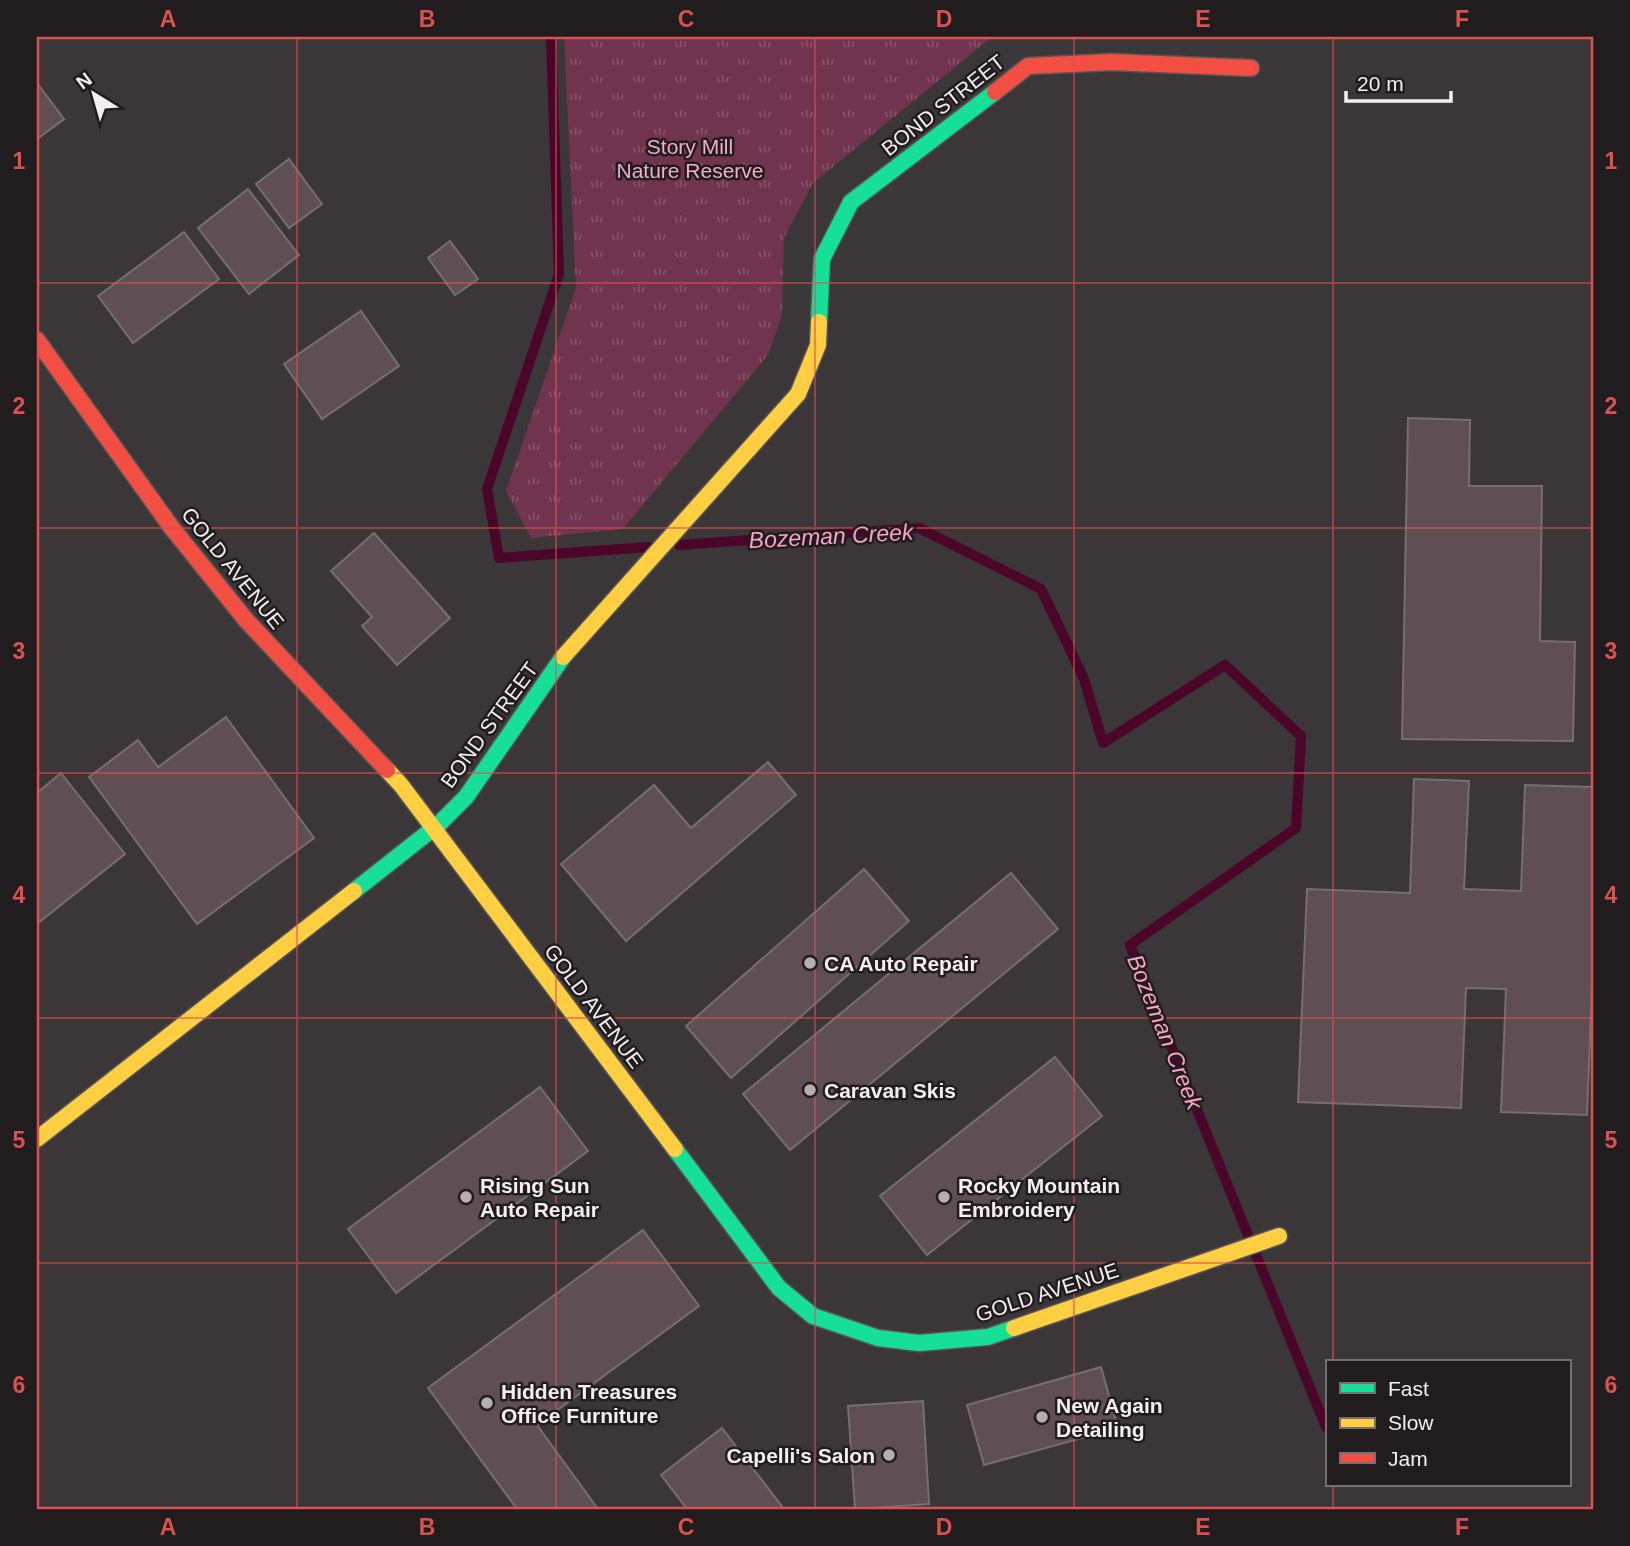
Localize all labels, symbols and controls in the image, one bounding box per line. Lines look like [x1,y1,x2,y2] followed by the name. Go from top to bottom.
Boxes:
[160,6,176,32] text: A
[419,6,435,32] text: B
[678,6,694,32] text: C
[936,6,952,32] text: D
[1195,6,1211,32] text: E
[1455,6,1469,32] text: F
[877,50,1009,160] street label: BOND STREET
[60,60,130,130] north arrow
[1346,60,1452,104] scale bar
[72,68,96,93] text: N
[1357,72,1404,95] text: 20 m
[616,135,764,182] park label: Story Mill Nature Reserve
[13,148,26,174] text: 1
[1605,148,1618,174] text: 1
[13,393,25,419] text: 2
[1605,393,1617,419] text: 2
[177,503,289,633] street label: GOLD AVENUE
[748,519,916,553] water label: Bozeman Creek
[13,638,25,664] text: 3
[1605,638,1617,664] text: 3
[436,658,542,792] street label: BOND STREET
[13,882,26,908] text: 4
[1605,882,1618,908] text: 4
[540,940,648,1072] street label: GOLD AVENUE
[1122,951,1209,1115] water label: Bozeman Creek
[824,952,978,975] place label: CA Auto Repair
[802,955,818,971] marker: CA Auto Repair
[824,1079,956,1102] place label: Caravan Skis
[802,1082,818,1098] marker: Caravan Skis
[13,1127,26,1153] text: 5
[1605,1127,1618,1153] text: 5
[480,1174,599,1221] place label: Rising Sun Auto Repair
[958,1174,1120,1221] place label: Rocky Mountain Embroidery
[458,1189,474,1205] marker: Rising Sun Auto Repair
[936,1189,952,1205] marker: Rocky Mountain Embroidery
[973,1258,1121,1326] street label: GOLD AVENUE
[1326,1360,1570,1486] legend
[13,1372,25,1398] text: 6
[1605,1372,1617,1398] text: 6
[1388,1377,1429,1400] text: Fast
[501,1380,677,1427] place label: Hidden Treasures Office Furniture
[1056,1394,1163,1441] place label: New Again Detailing
[479,1395,495,1411] marker: Hidden Treasures Office Furniture
[1034,1409,1050,1425] marker: New Again Detailing
[1388,1411,1434,1434] text: Slow
[726,1444,875,1467] place label: Capelli's Salon
[881,1447,897,1463] marker: Capelli's Salon
[1388,1447,1428,1470] text: Jam
[160,1514,176,1540] text: A
[419,1514,435,1540] text: B
[678,1514,694,1540] text: C
[936,1514,952,1540] text: D
[1195,1514,1211,1540] text: E
[1455,1514,1469,1540] text: F

